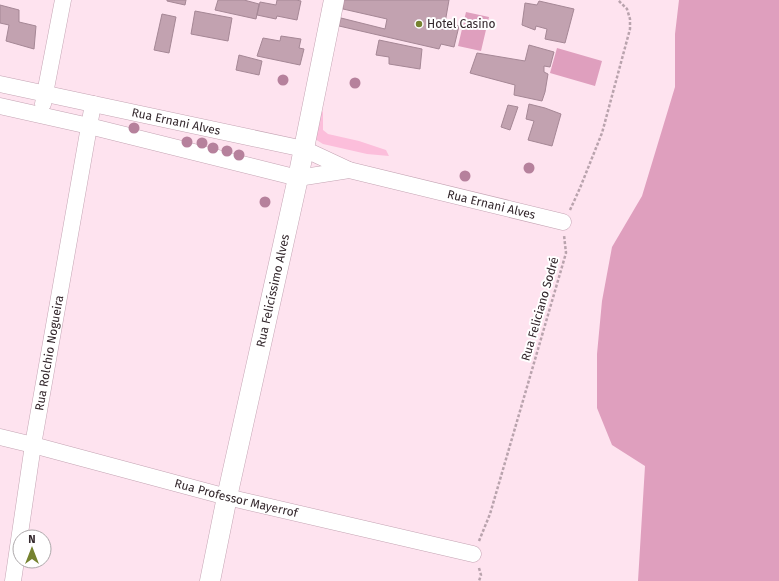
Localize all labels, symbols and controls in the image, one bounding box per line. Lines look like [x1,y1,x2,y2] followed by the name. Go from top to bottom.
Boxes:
[427,17,496,31] place label: Hotel Casino
[414,19,424,29] marker: Hotel Casino
[130,105,222,138] street label: Rua Ernani Alves
[446,187,537,222] street label: Rua Ernani Alves
[254,233,292,349] street label: Rua Felicíssimo Alves
[518,256,562,362] street label: Rua Feliciano Sodré
[32,294,66,412] street label: Rua Rolchio Nogueira
[173,476,300,520] street label: Rua Professor Mayerrof
[12,529,52,569] north arrow
[28,533,36,546] text: N

